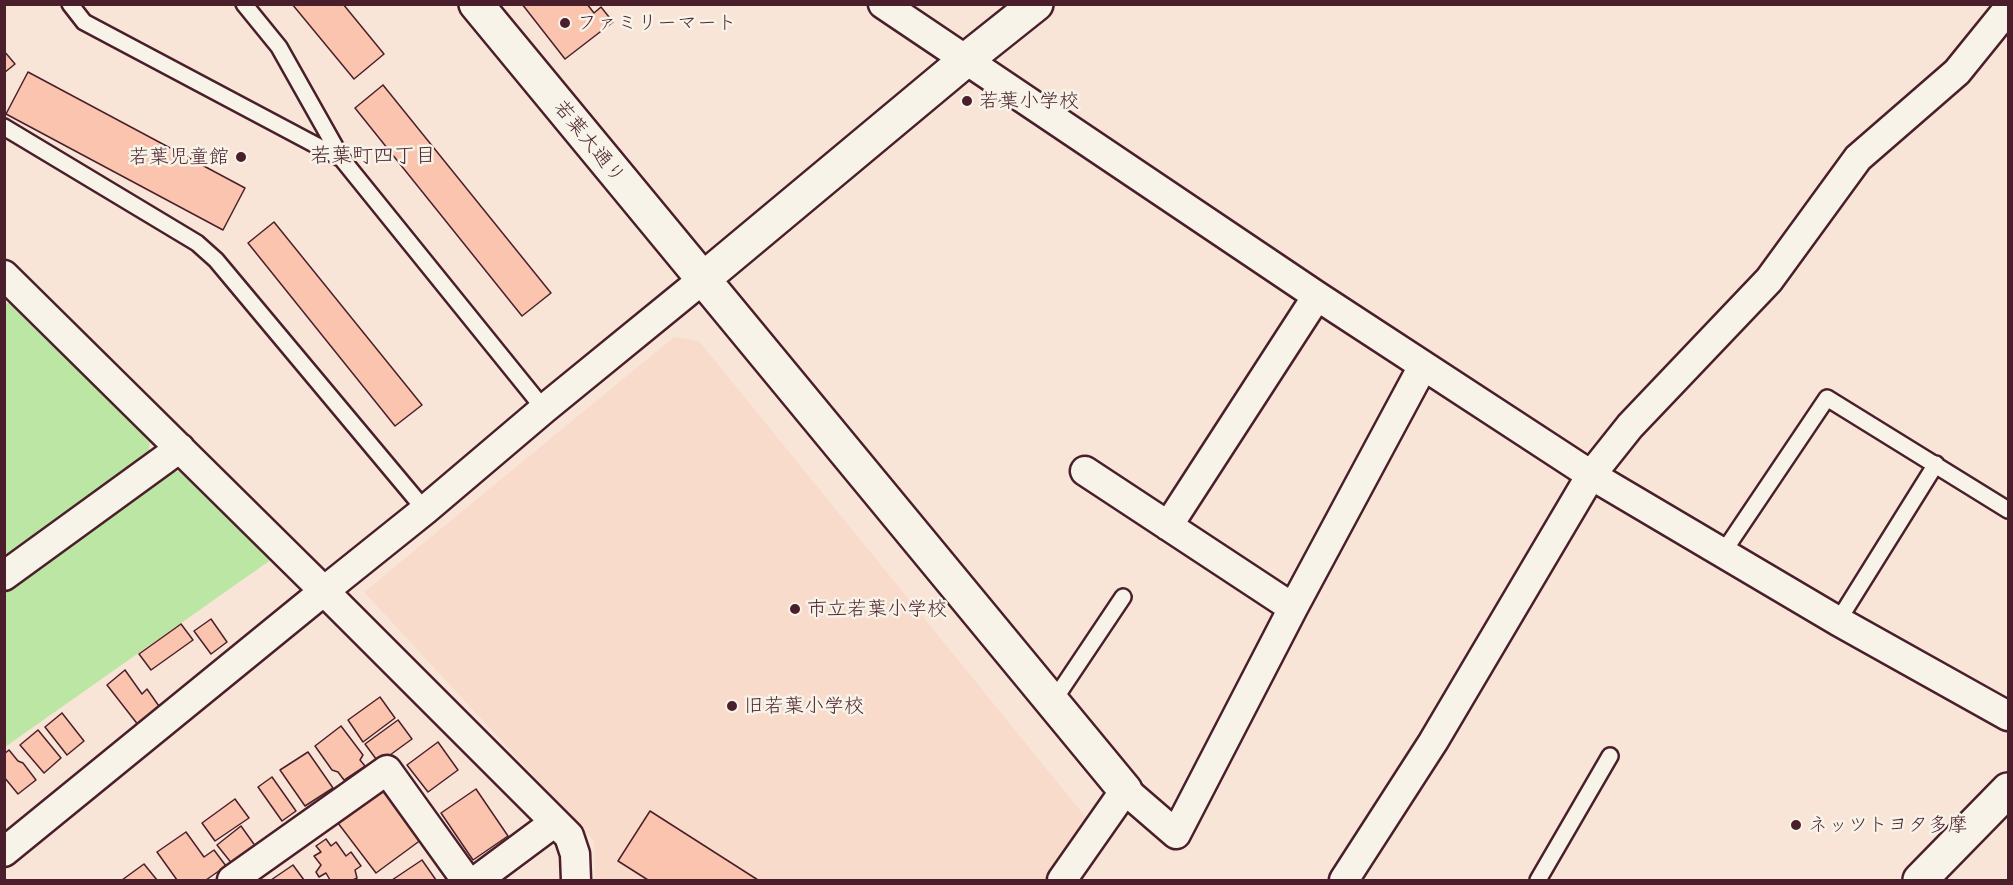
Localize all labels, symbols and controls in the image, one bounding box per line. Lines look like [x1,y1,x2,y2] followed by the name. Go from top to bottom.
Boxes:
[577,11,737,35] place label: ファミリーマート
[558,16,572,30] marker: ファミリーマート
[979,89,1079,113] place label: 若葉小学校
[960,94,974,108] marker: 若葉小学校
[548,96,630,188] street label: 若葉大通り
[310,143,436,169] district label: 若葉町四丁目
[129,145,229,169] place label: 若葉児童館
[234,150,248,164] marker: 若葉児童館
[807,597,947,621] place label: 市立若葉小学校
[788,602,802,616] marker: 市立若葉小学校
[744,694,864,718] place label: 旧若葉小学校
[725,699,739,713] marker: 旧若葉小学校
[1808,813,1968,837] place label: ネッツトヨタ多摩
[1789,818,1803,832] marker: ネッツトヨタ多摩

